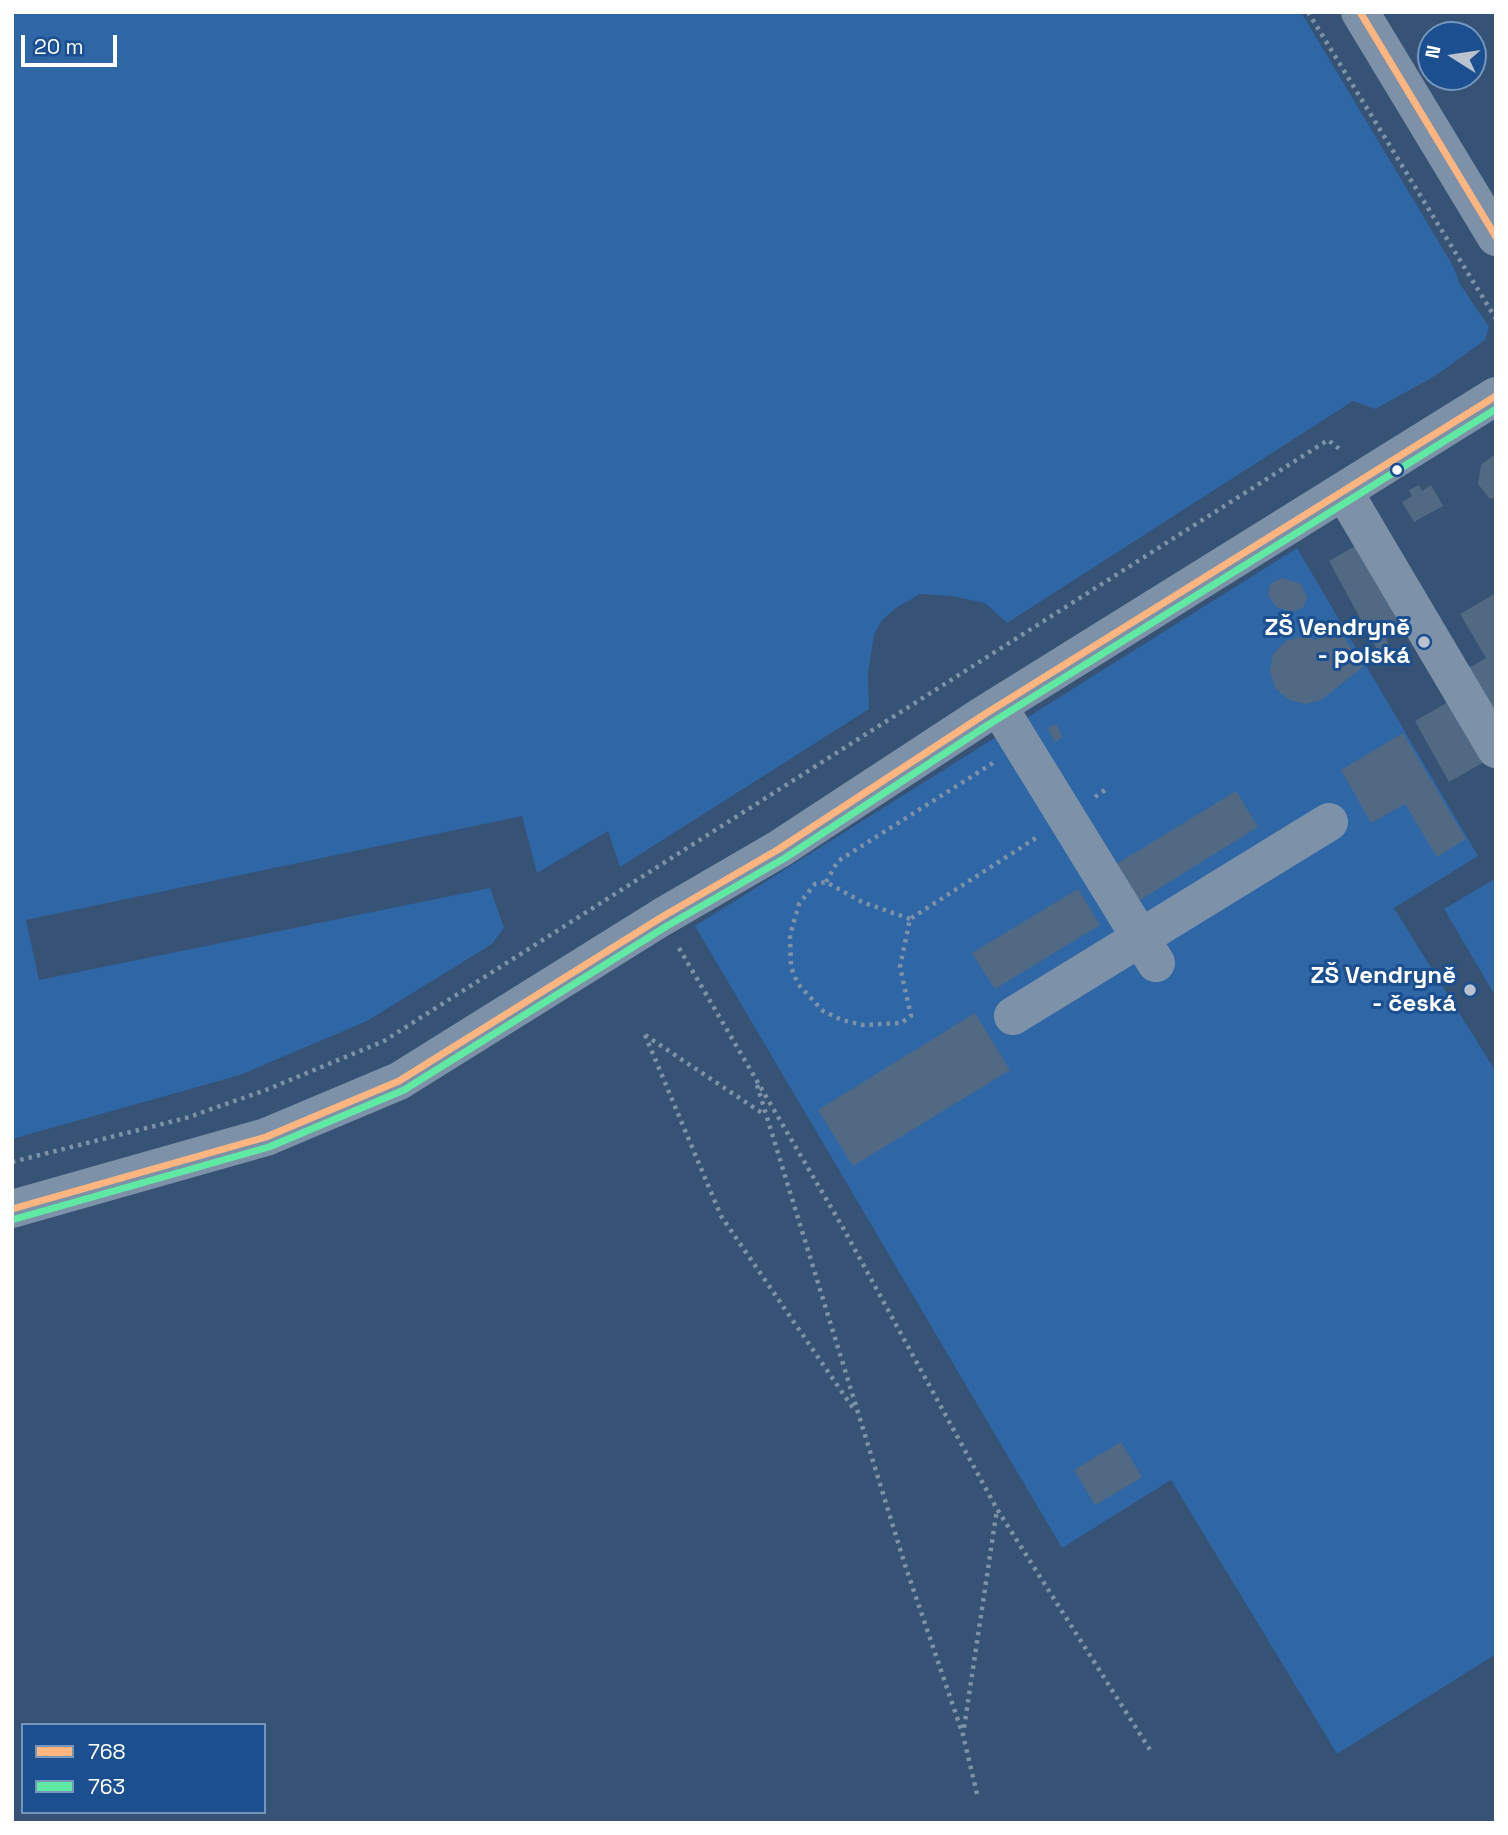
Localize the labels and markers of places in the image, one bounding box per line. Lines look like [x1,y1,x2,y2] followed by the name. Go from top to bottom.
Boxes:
[1390,463,1404,477] unlabelled marker
[1265,614,1410,670] place label: ZŠ Vendryně - polská
[1416,634,1432,650] marker: ZŠ Vendryně - polská
[1311,962,1456,1018] place label: ZŠ Vendryně - česká
[1462,982,1478,998] marker: ZŠ Vendryně - česká

